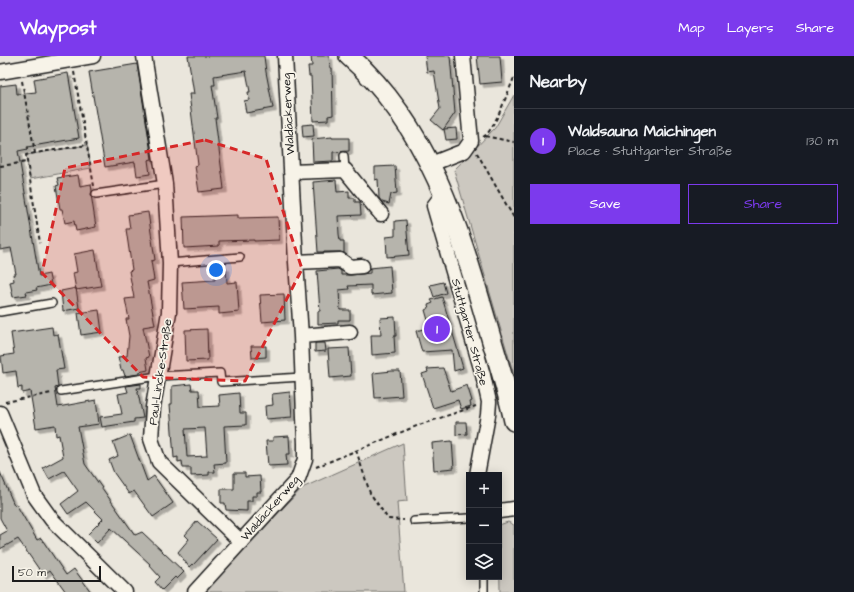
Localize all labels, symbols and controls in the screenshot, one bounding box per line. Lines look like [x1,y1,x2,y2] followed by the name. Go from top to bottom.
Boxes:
[20,15,96,42] text: Waypost
[678,18,705,38] text: Map
[727,18,774,38] text: Layers
[796,18,834,38] text: Share
[530,70,587,94] text: Nearby
[278,73,300,155] street label: Waldäckerweg
[568,121,716,142] text: Waldsauna Maichingen
[542,132,544,150] text: 1
[806,132,838,150] text: 130 m
[568,142,732,160] text: Place · Stuttgarter Straße
[530,184,680,224] button: Save
[688,184,838,224] button: Share
[206,260,226,280] your location
[446,277,492,388] street label: Stuttgarter Straße
[424,314,450,344] pin: 1
[145,317,176,426] street label: Paul-Lincke-Straße
[237,472,304,546] street label: Waldäckerweg
[466,472,502,580] map controls
[466,472,502,508] button: +
[466,508,502,544] button: −
[466,544,502,580] button: layers
[12,564,101,583] scale bar
[18,565,46,580] text: 50 m

